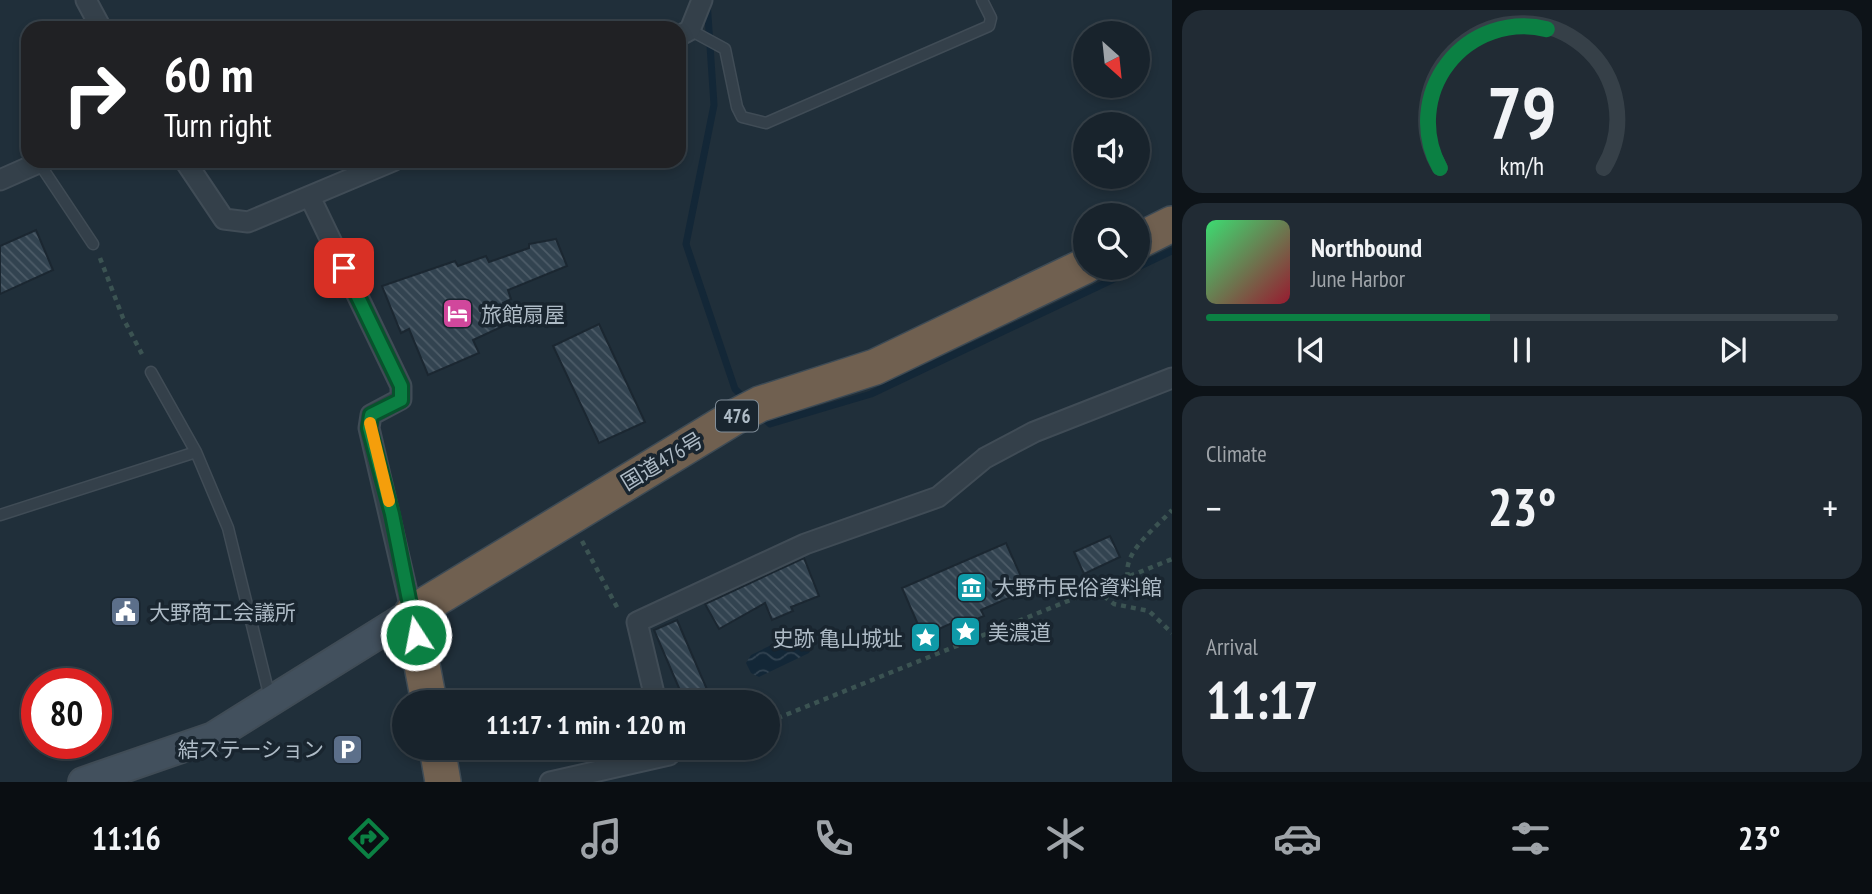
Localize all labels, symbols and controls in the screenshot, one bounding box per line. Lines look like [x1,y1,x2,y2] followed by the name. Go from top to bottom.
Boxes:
[1073,21,1150,98] north arrow
[1073,21,1150,280] map controls
[164,42,253,106] text: 60 m
[49,49,140,140] icon: right
[1487,64,1557,158] text: 79
[164,104,272,146] text: Turn right
[1073,112,1150,189] button: sound
[1500,149,1544,181] text: km/h
[1073,203,1150,280] button: search
[1311,231,1422,264] text: Northbound
[314,238,374,298] pin
[325,249,363,287] icon: arrive
[1311,264,1405,293] text: June Harbor
[441,297,475,331] hotel icon: 旅館扇屋
[481,301,565,328] place label: 旅館扇屋
[1292,331,1330,369] icon: previous
[1503,331,1541,369] icon: pause
[1714,331,1752,369] icon: next
[716,400,758,432] road number: 476
[616,426,708,496] street label: 国道476号
[1206,439,1267,468] text: Climate
[1488,473,1556,540] text: 23°
[1206,483,1222,532] text: −
[1822,483,1838,532] text: +
[954,570,988,604] museum icon: 大野市民俗資料館
[994,574,1162,601] place label: 大野市民俗資料館
[109,595,143,629] public building icon: 大野商工会議所
[379,598,453,672] position arrow
[149,599,296,626] place label: 大野商工会議所
[948,615,982,649] place icon: 美濃道
[988,619,1051,646] place label: 美濃道
[909,621,943,655] place icon: 史跡 亀山城址
[773,625,903,652] place label: 史跡 亀山城址
[1206,632,1258,661] text: Arrival
[1206,666,1318,733] text: 11:17
[21,668,112,759] speed limit sign: 80
[486,708,686,741] text: 11:17 · 1 min · 120 m
[330,732,364,766] parking icon: 結ステーション
[177,736,324,763] place label: 結ステーション
[344,814,393,863] icon: directions
[577,814,626,863] icon: music
[809,814,858,863] icon: phone
[1041,814,1090,863] icon: climate
[1273,814,1322,863] icon: car
[1506,814,1555,863] icon: filters
[92,817,161,859] text: 11:16
[1738,817,1780,859] text: 23°

